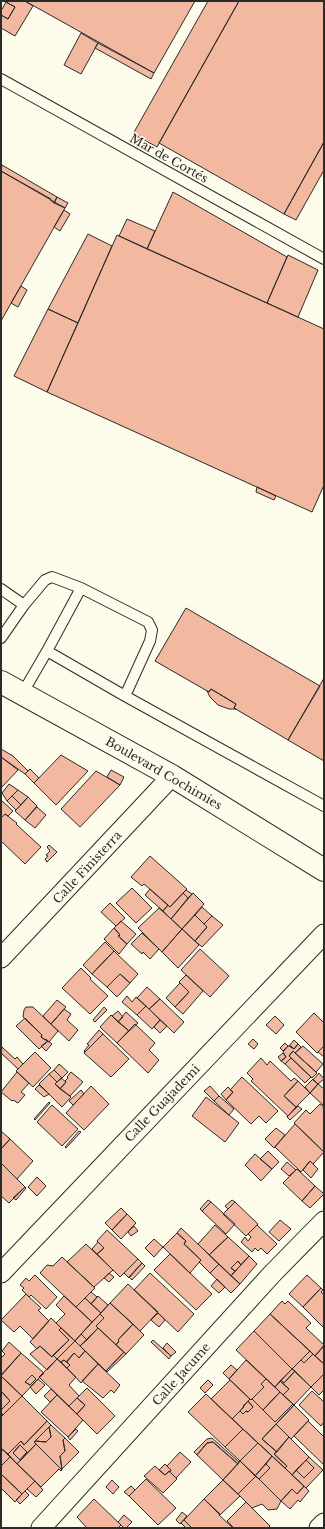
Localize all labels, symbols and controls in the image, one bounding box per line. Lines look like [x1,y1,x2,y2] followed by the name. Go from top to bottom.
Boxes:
[127,130,211,186] street label: Mar de Cortés
[103,733,225,813] street label: Boulevard Cochimies
[50,827,125,906] street label: Calle Finisterra
[121,1061,203,1145] street label: Calle Guajademi
[149,1339,213,1409] street label: Calle Jacume

